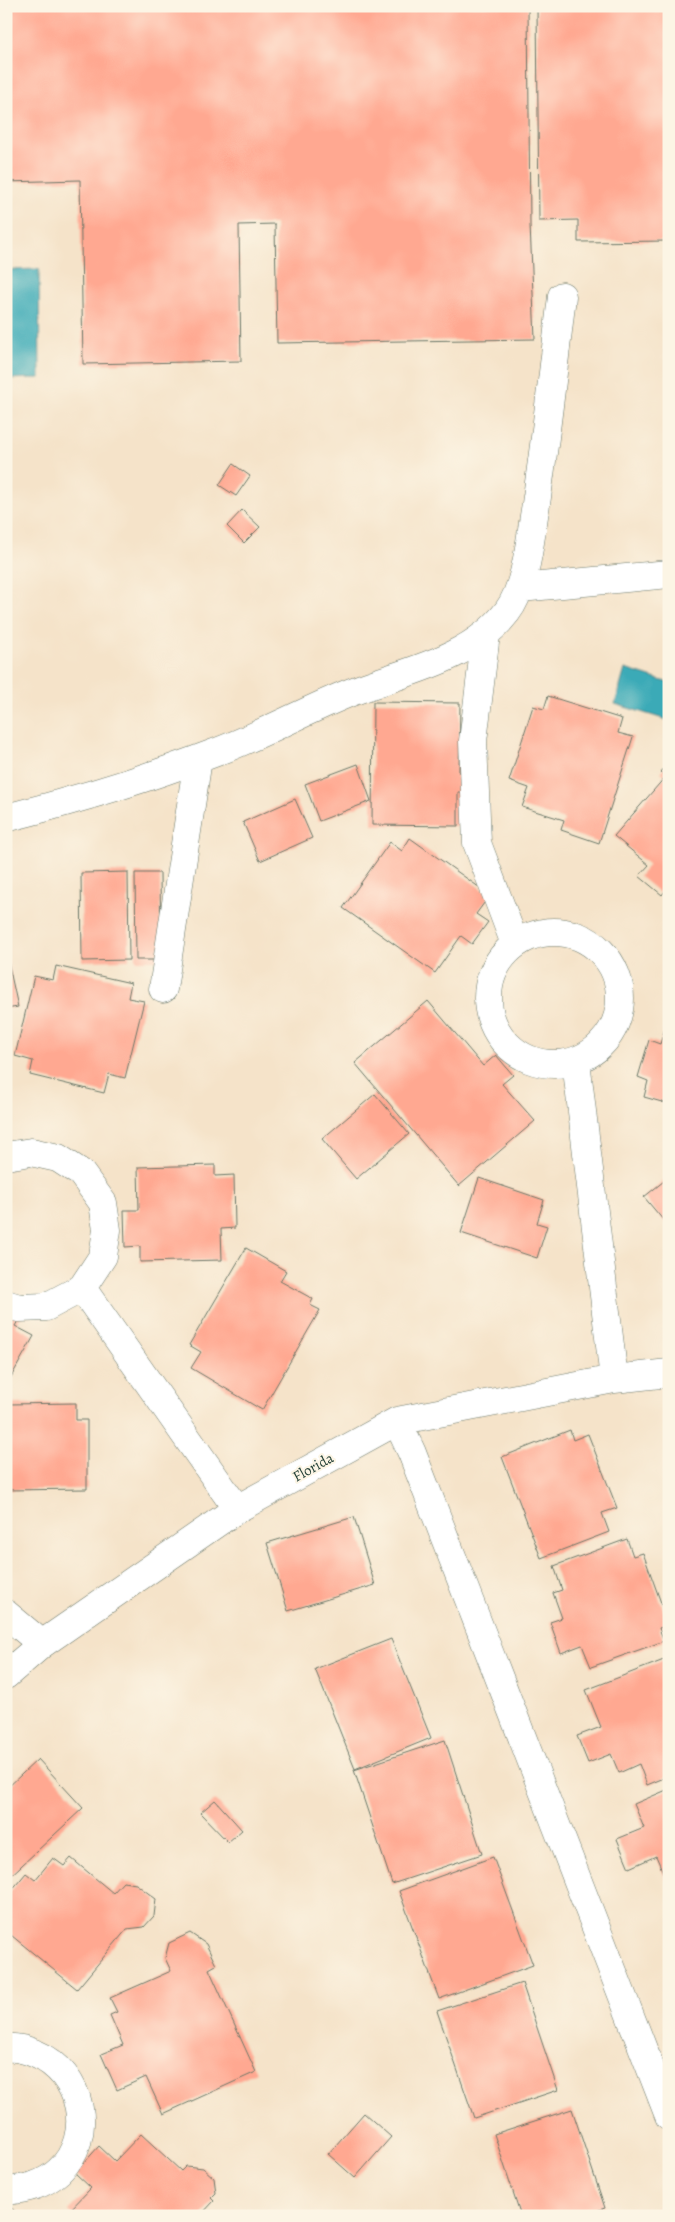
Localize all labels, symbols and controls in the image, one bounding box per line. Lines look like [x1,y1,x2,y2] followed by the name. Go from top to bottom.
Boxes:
[289,1448,337,1486] street label: Florida

